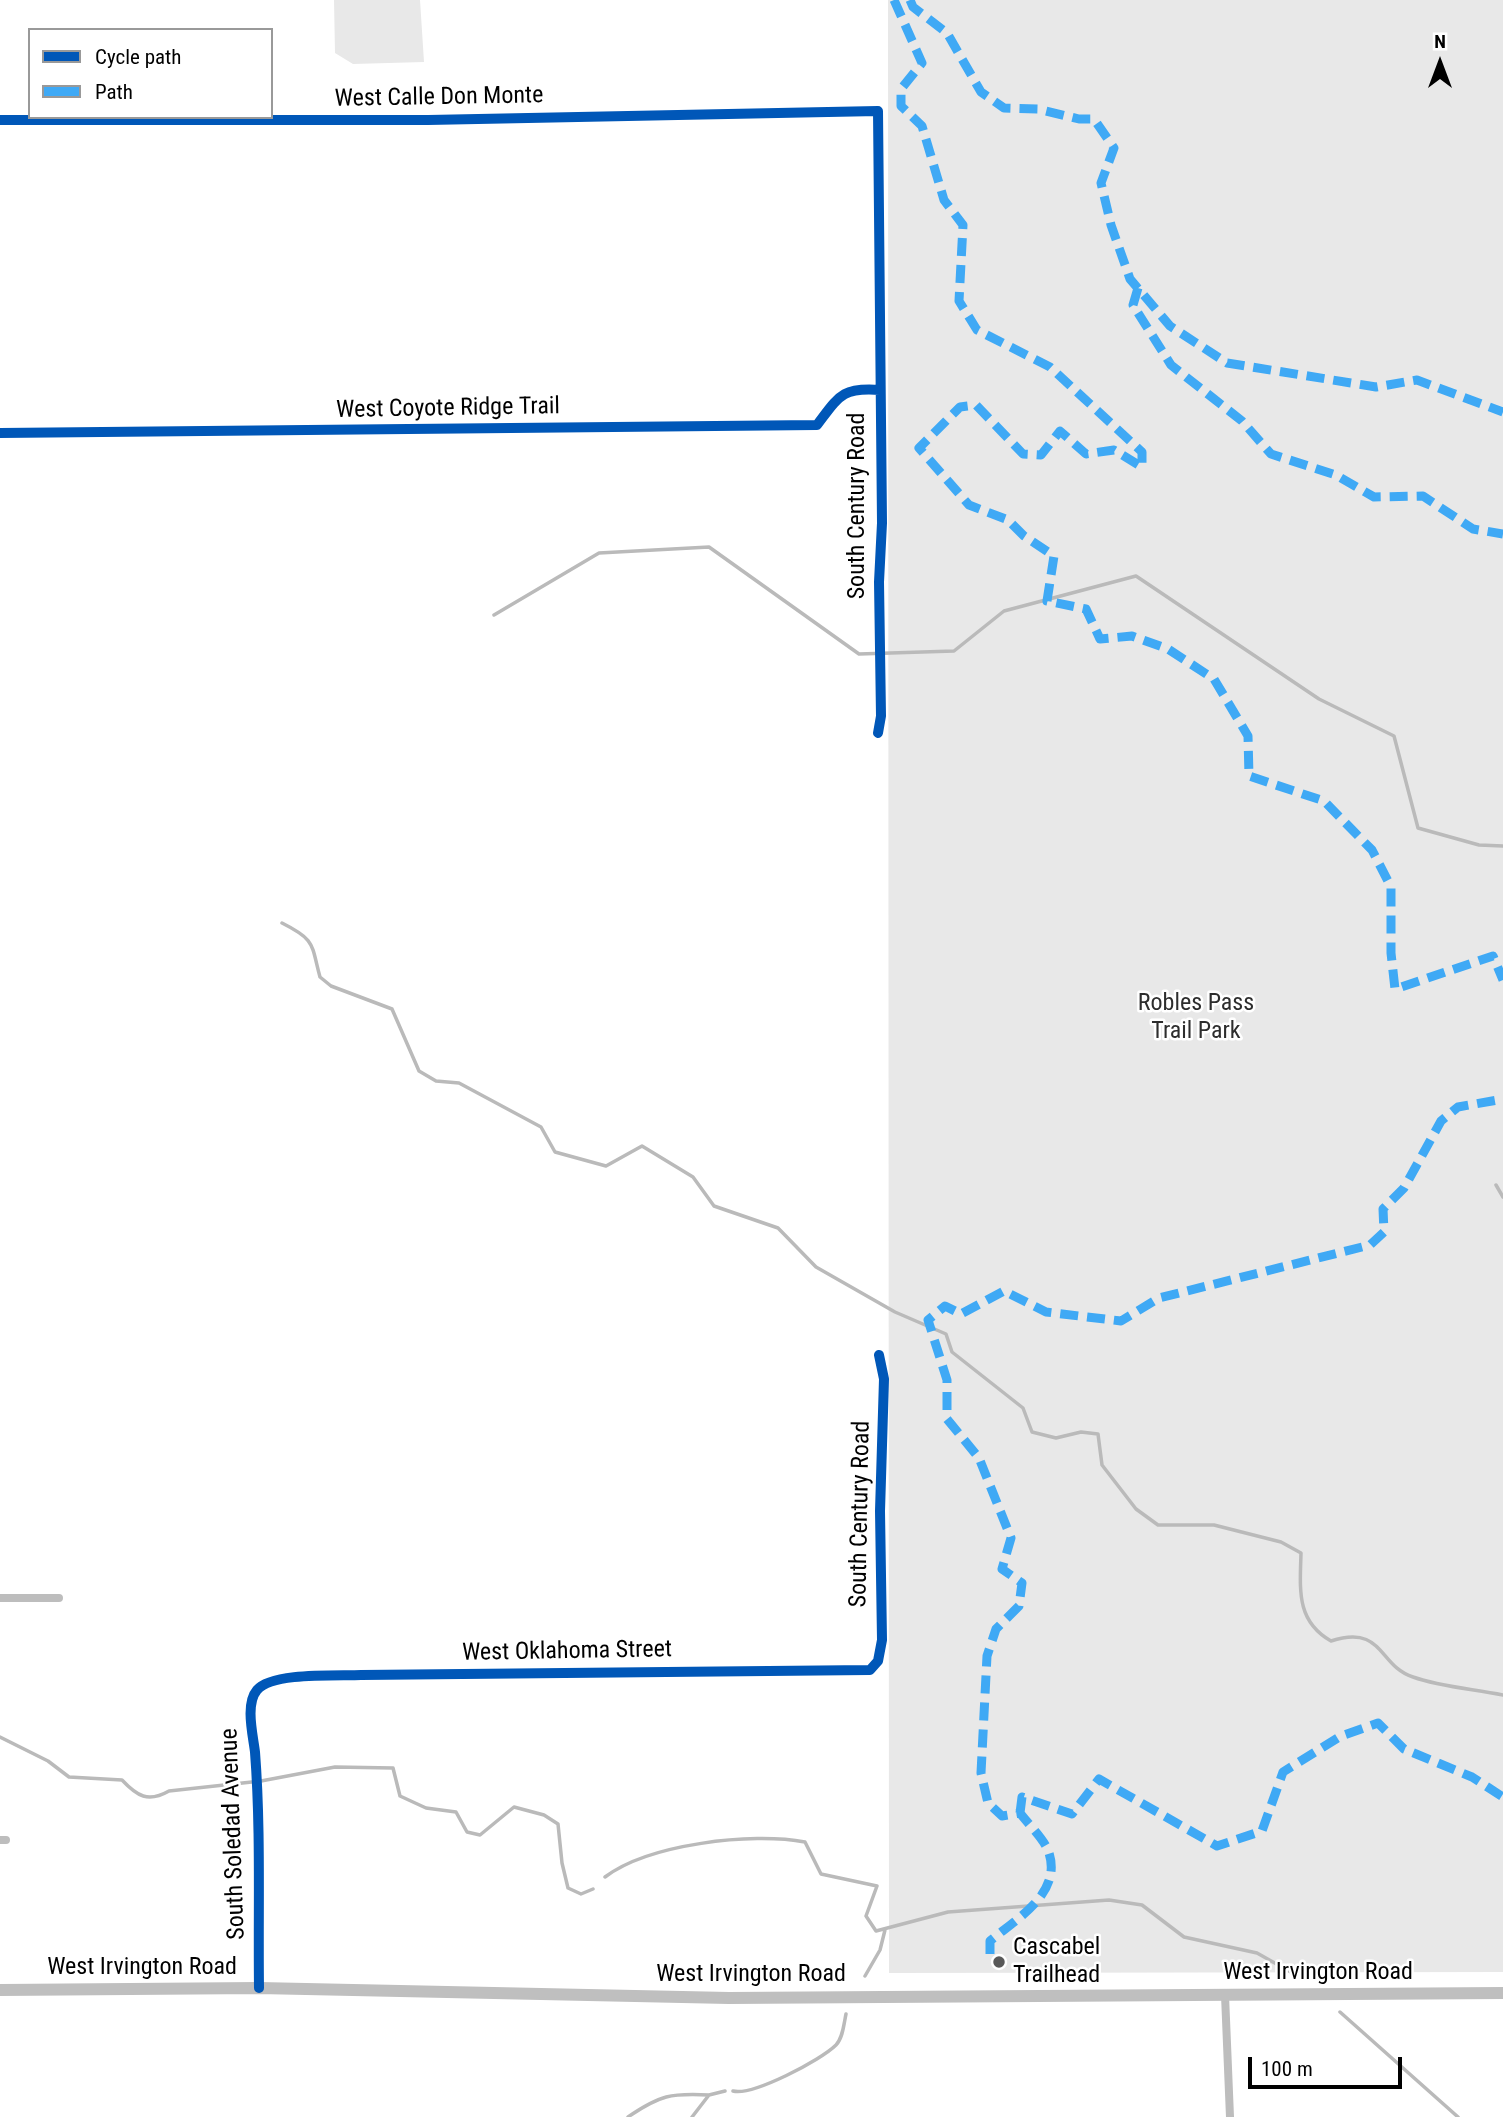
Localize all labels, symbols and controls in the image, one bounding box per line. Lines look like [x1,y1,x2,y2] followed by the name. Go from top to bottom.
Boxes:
[28,28,273,119] legend
[1405,28,1475,98] north arrow
[1434,30,1446,53] text: N
[95,45,181,69] text: Cycle path
[95,80,133,104] text: Path
[334,82,544,114] street label: West Calle Don Monte
[336,393,560,425] street label: West Coyote Ridge Trail
[844,413,872,599] street label: South Century Road
[1138,990,1254,1046] park label: Robles Pass Trail Park
[845,1420,877,1608] street label: South Century Road
[462,1636,672,1668] street label: West Oklahoma Street
[216,1728,252,1940] street label: South Soledad Avenue
[1013,1934,1100,1990] place label: Cascabel Trailhead
[47,1954,237,1982] street label: West Irvington Road
[991,1954,1007,1970] marker: Cascabel Trailhead
[1223,1959,1413,1987] street label: West Irvington Road
[656,1961,846,1989] street label: West Irvington Road
[1251,2044,1405,2088] scale bar
[1261,2057,1313,2081] text: 100 m

